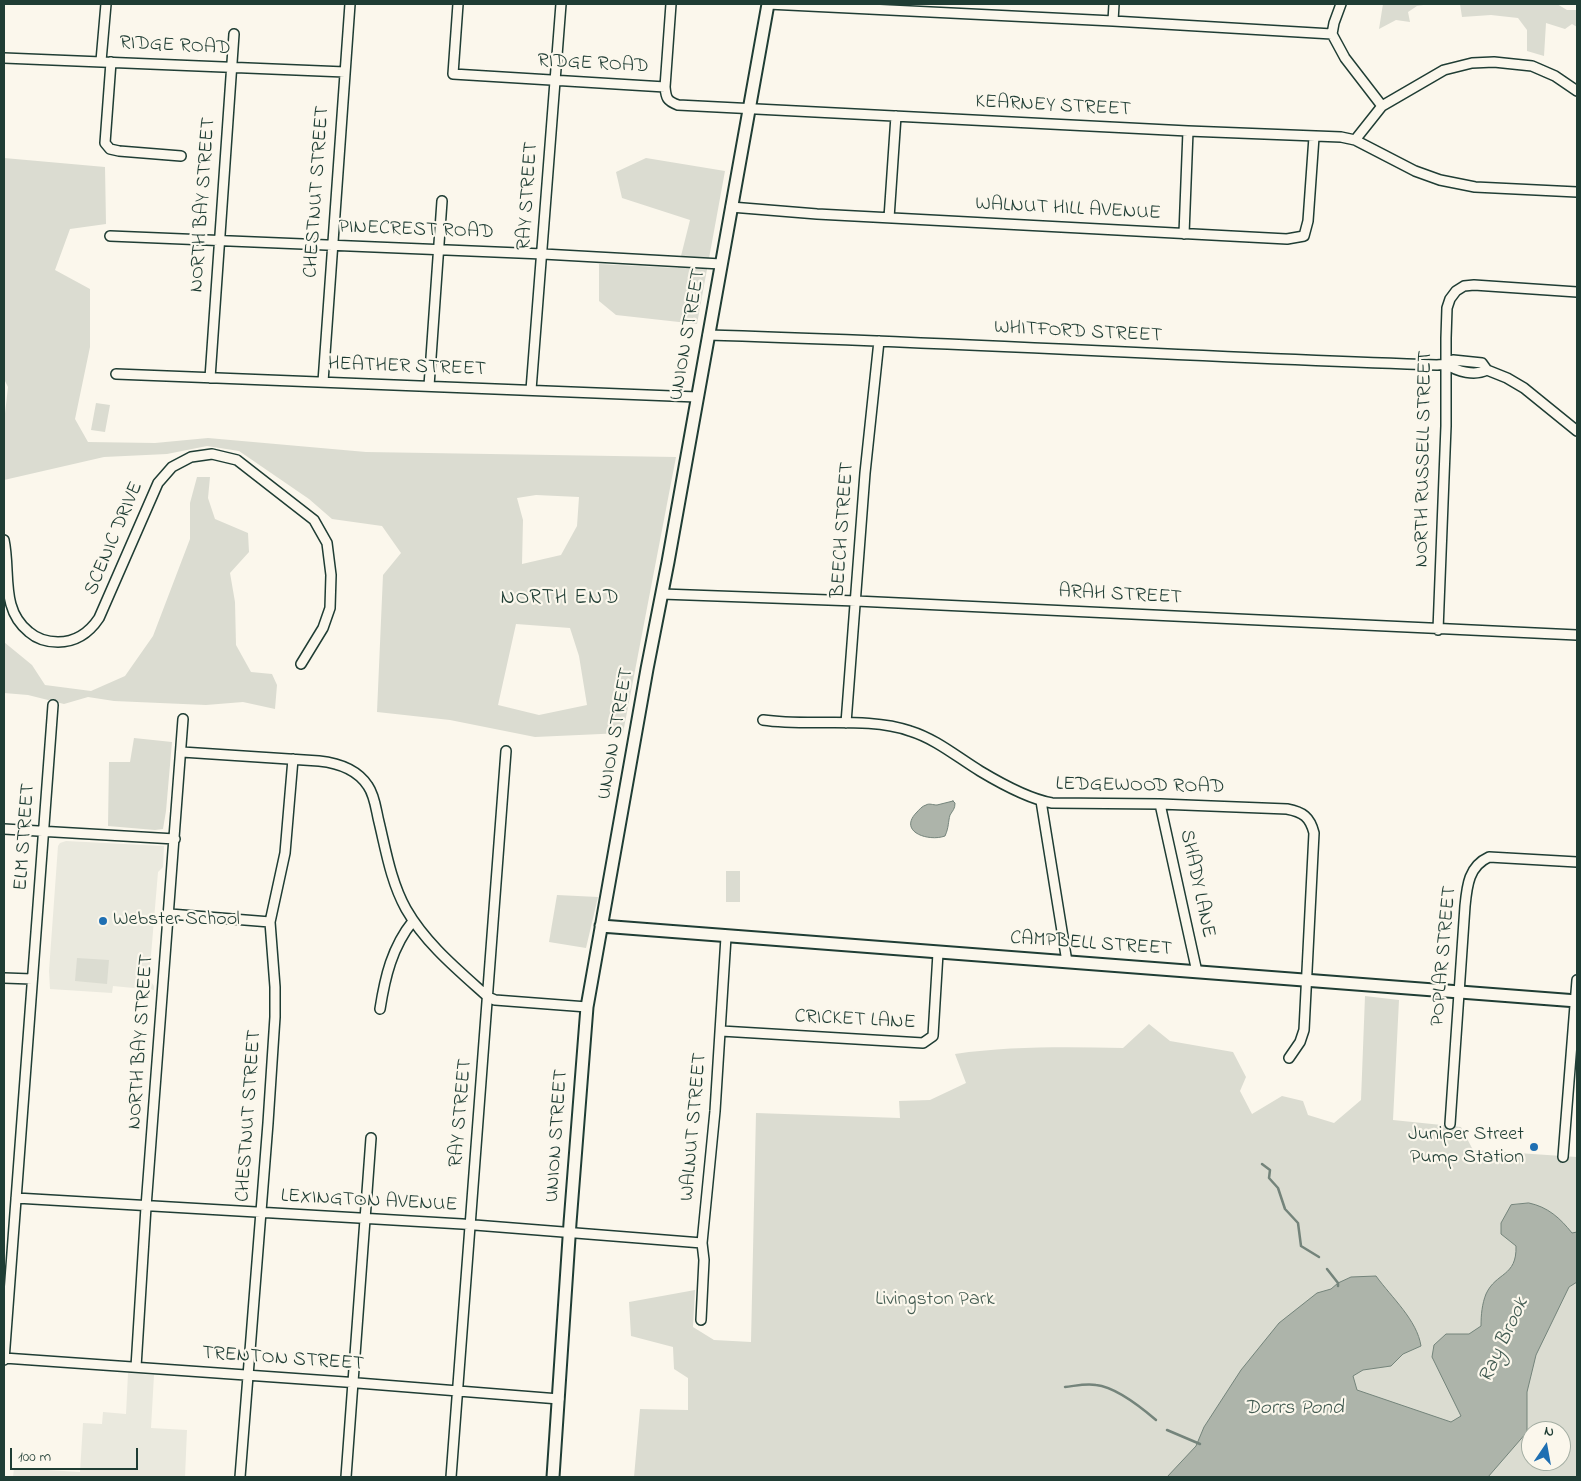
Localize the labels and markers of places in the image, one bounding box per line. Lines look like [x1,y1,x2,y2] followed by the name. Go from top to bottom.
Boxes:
[113,909,240,933] place label: Webster School
[97,915,109,927] marker: Webster School
[1408,1124,1524,1171] place label: Juniper Street Pump Station
[1528,1141,1540,1153] marker: Juniper Street Pump Station

